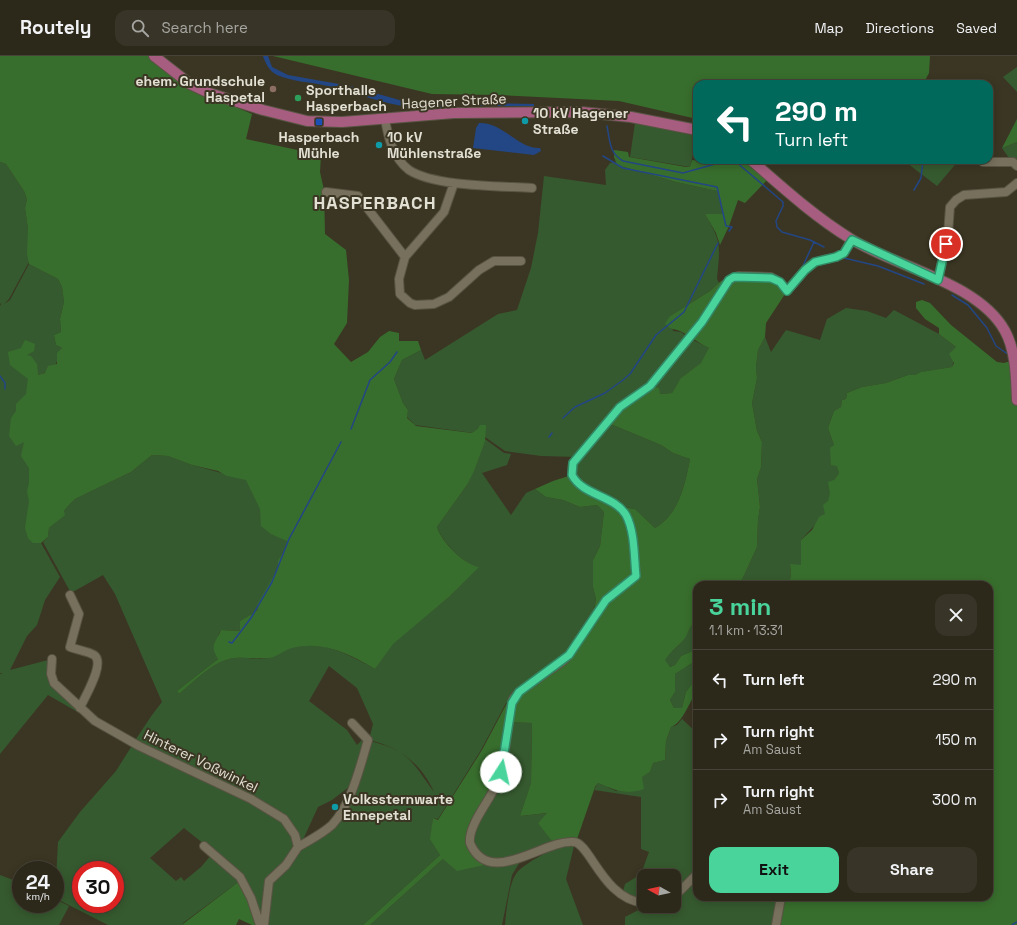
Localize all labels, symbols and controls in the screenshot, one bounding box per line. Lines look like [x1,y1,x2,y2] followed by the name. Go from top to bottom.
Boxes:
[115,10,395,46] search box
[20,15,91,40] text: Routely
[129,17,151,39] icon: search
[161,18,248,37] text: Search here
[814,19,844,37] text: Map
[866,19,934,37] text: Directions
[956,19,997,37] text: Saved
[135,72,265,106] place label: ehem. Grundschule Haspetal
[306,81,387,115] place label: Sporthalle Hasperbach
[268,84,278,94] marker: ehem. Grundschule Haspetal
[401,89,507,113] street label: Hagener Straße
[293,93,303,103] marker: Sporthalle Hasperbach
[775,93,858,129] text: 290 m
[709,96,761,148] icon: left
[533,104,629,138] place label: 10 kV Hagener Straße
[520,116,530,126] marker: 10 kV Hagener Straße
[314,117,324,127] marker: Hasperbach Mühle
[279,128,359,162] place label: Hasperbach Mühle
[387,128,481,162] place label: 10 kV Mühlenstraße
[775,128,848,151] text: Turn left
[374,140,384,150] marker: 10 kV Mühlenstraße
[314,191,436,214] district label: HASPERBACH
[929,227,963,261] pin
[935,233,957,255] icon: arrive
[709,591,771,622] text: 3 min
[935,594,977,636] button: close
[709,622,783,639] text: 1.1 km · 13:31
[709,669,731,691] icon: left
[743,670,805,689] text: Turn left
[932,670,977,689] text: 290 m
[743,722,814,741] text: Turn right
[141,726,261,796] street label: Hinterer Voßwinkel
[709,729,731,751] icon: right
[935,730,977,749] text: 150 m
[743,741,802,758] text: Am Saust
[480,751,522,793] position arrow
[743,782,814,801] text: Turn right
[709,789,731,811] icon: right
[343,790,453,824] place label: Volkssternwarte Ennepetal
[932,790,977,809] text: 300 m
[743,801,802,818] text: Am Saust
[330,802,340,812] marker: Volkssternwarte Ennepetal
[709,847,839,893] button: Exit
[847,847,977,893] button: Share
[72,861,124,913] speed limit sign: 30
[26,869,50,895] text: 24
[637,869,681,913] north arrow
[637,869,681,913] map controls
[26,890,50,903] text: km/h

